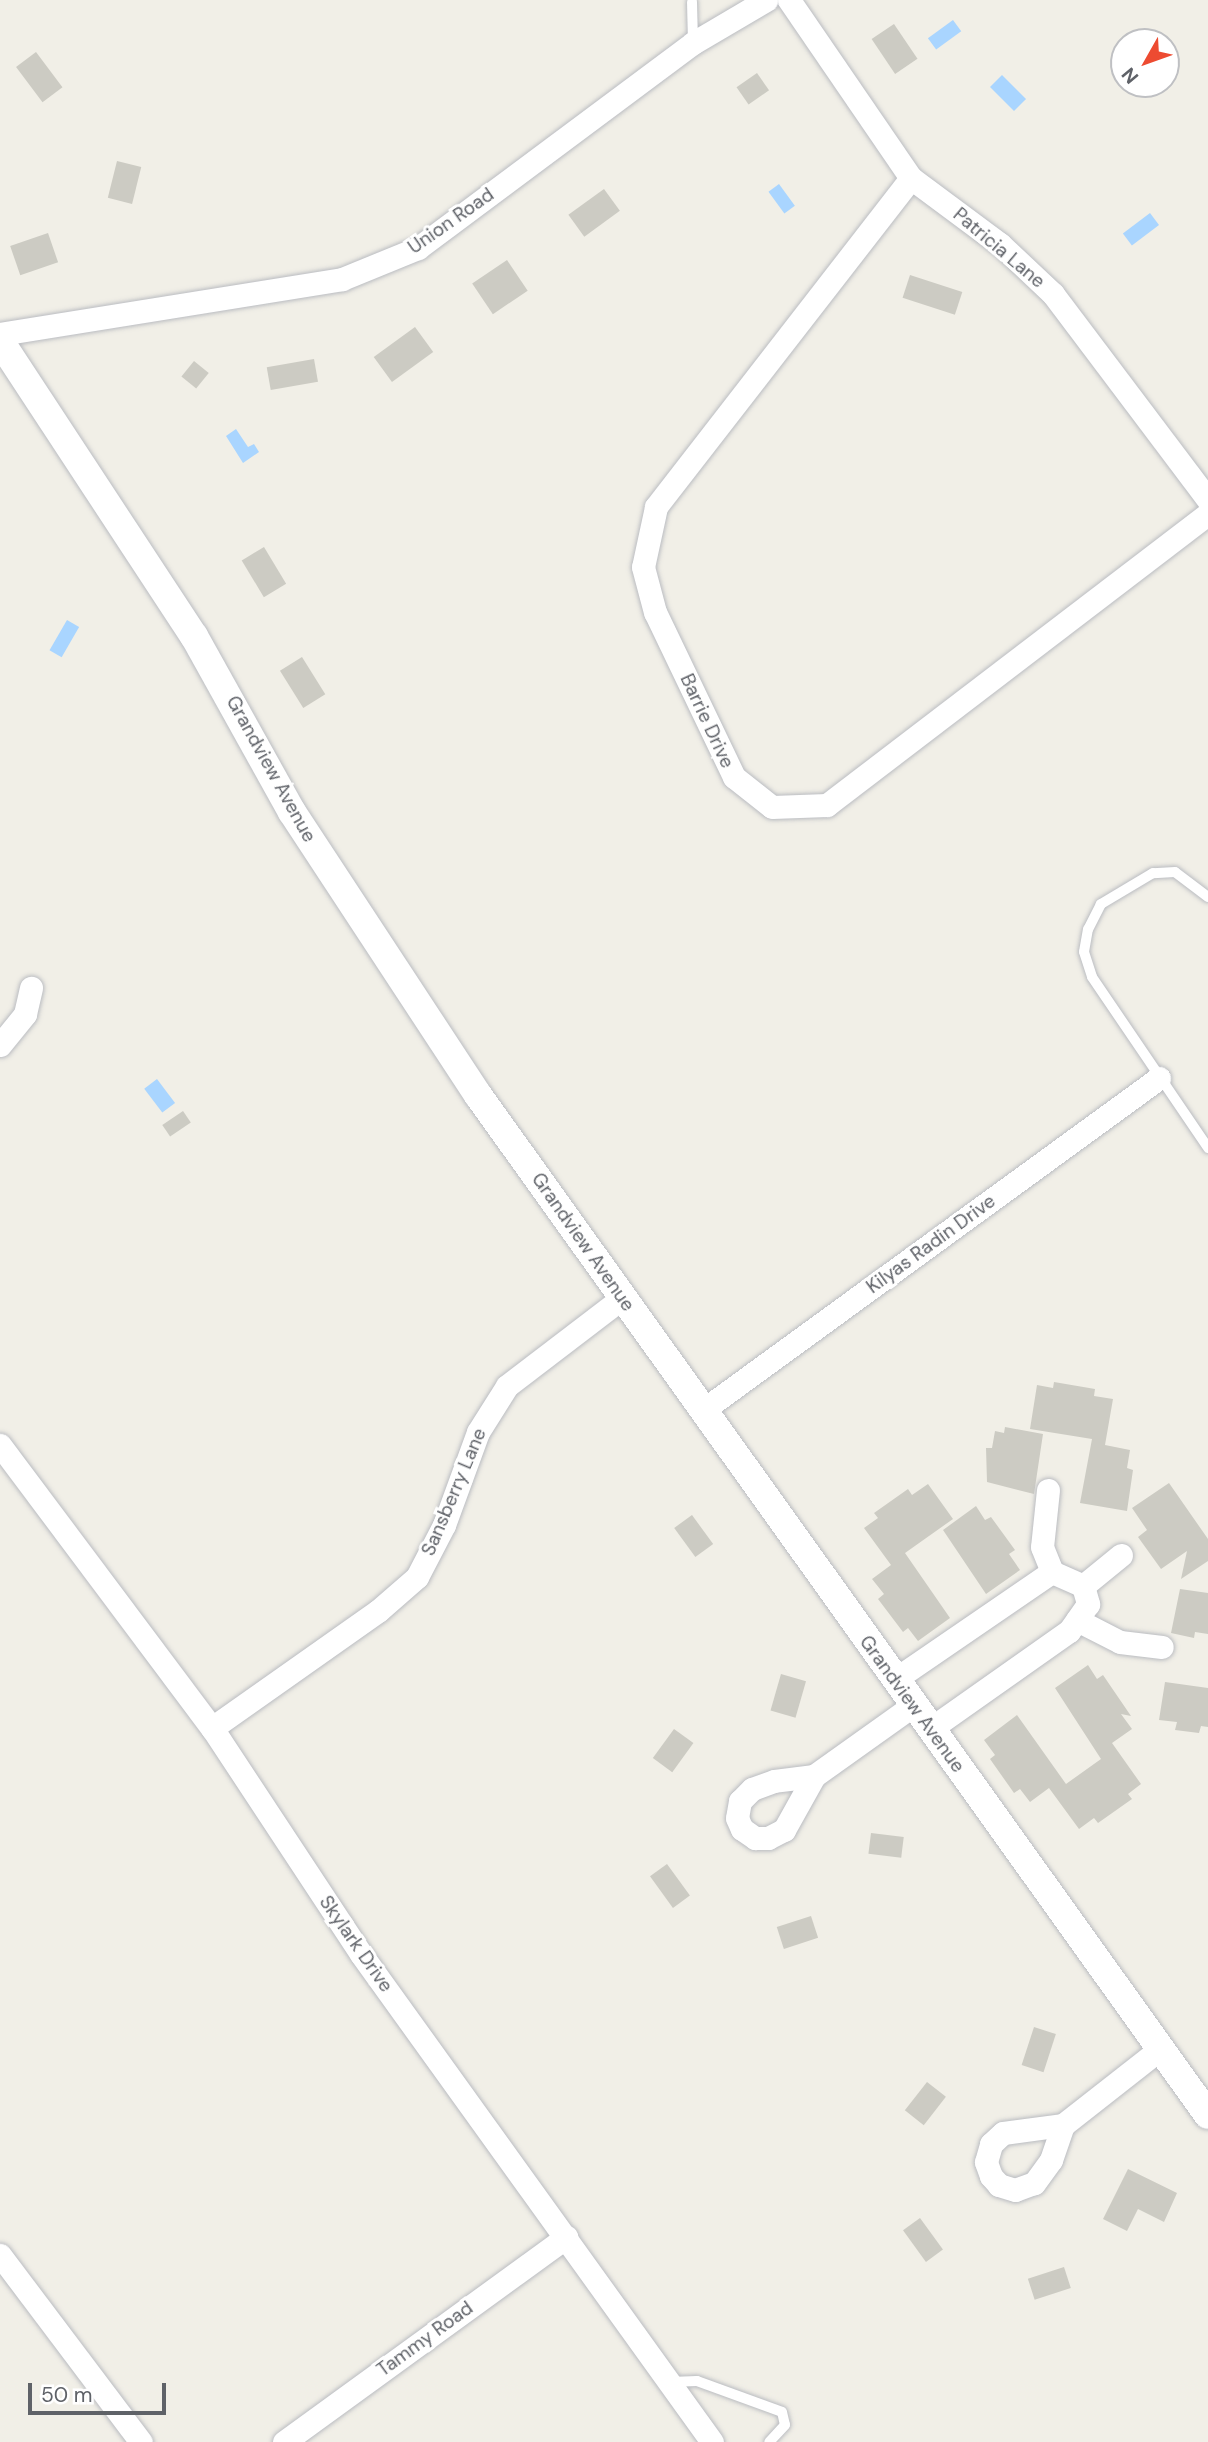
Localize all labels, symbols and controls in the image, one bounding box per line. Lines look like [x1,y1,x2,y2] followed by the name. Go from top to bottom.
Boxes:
[1110,28,1180,98] north arrow
[1116,62,1144,89] text: N
[404,183,498,259] street label: Union Road
[949,203,1049,293] street label: Patricia Lane
[675,670,739,772] street label: Barrie Drive
[221,692,321,846] street label: Grandview Avenue
[527,1168,639,1316] street label: Grandview Avenue
[862,1190,1000,1298] street label: Kilyas Radin Drive
[417,1425,491,1559] street label: Sansberry Lane
[855,1631,969,1777] street label: Grandview Avenue
[314,1891,398,1997] street label: Skylark Drive
[373,2297,477,2381] street label: Tammy Road
[32,2368,170,2412] scale bar
[41,2381,92,2409] text: 50 m

